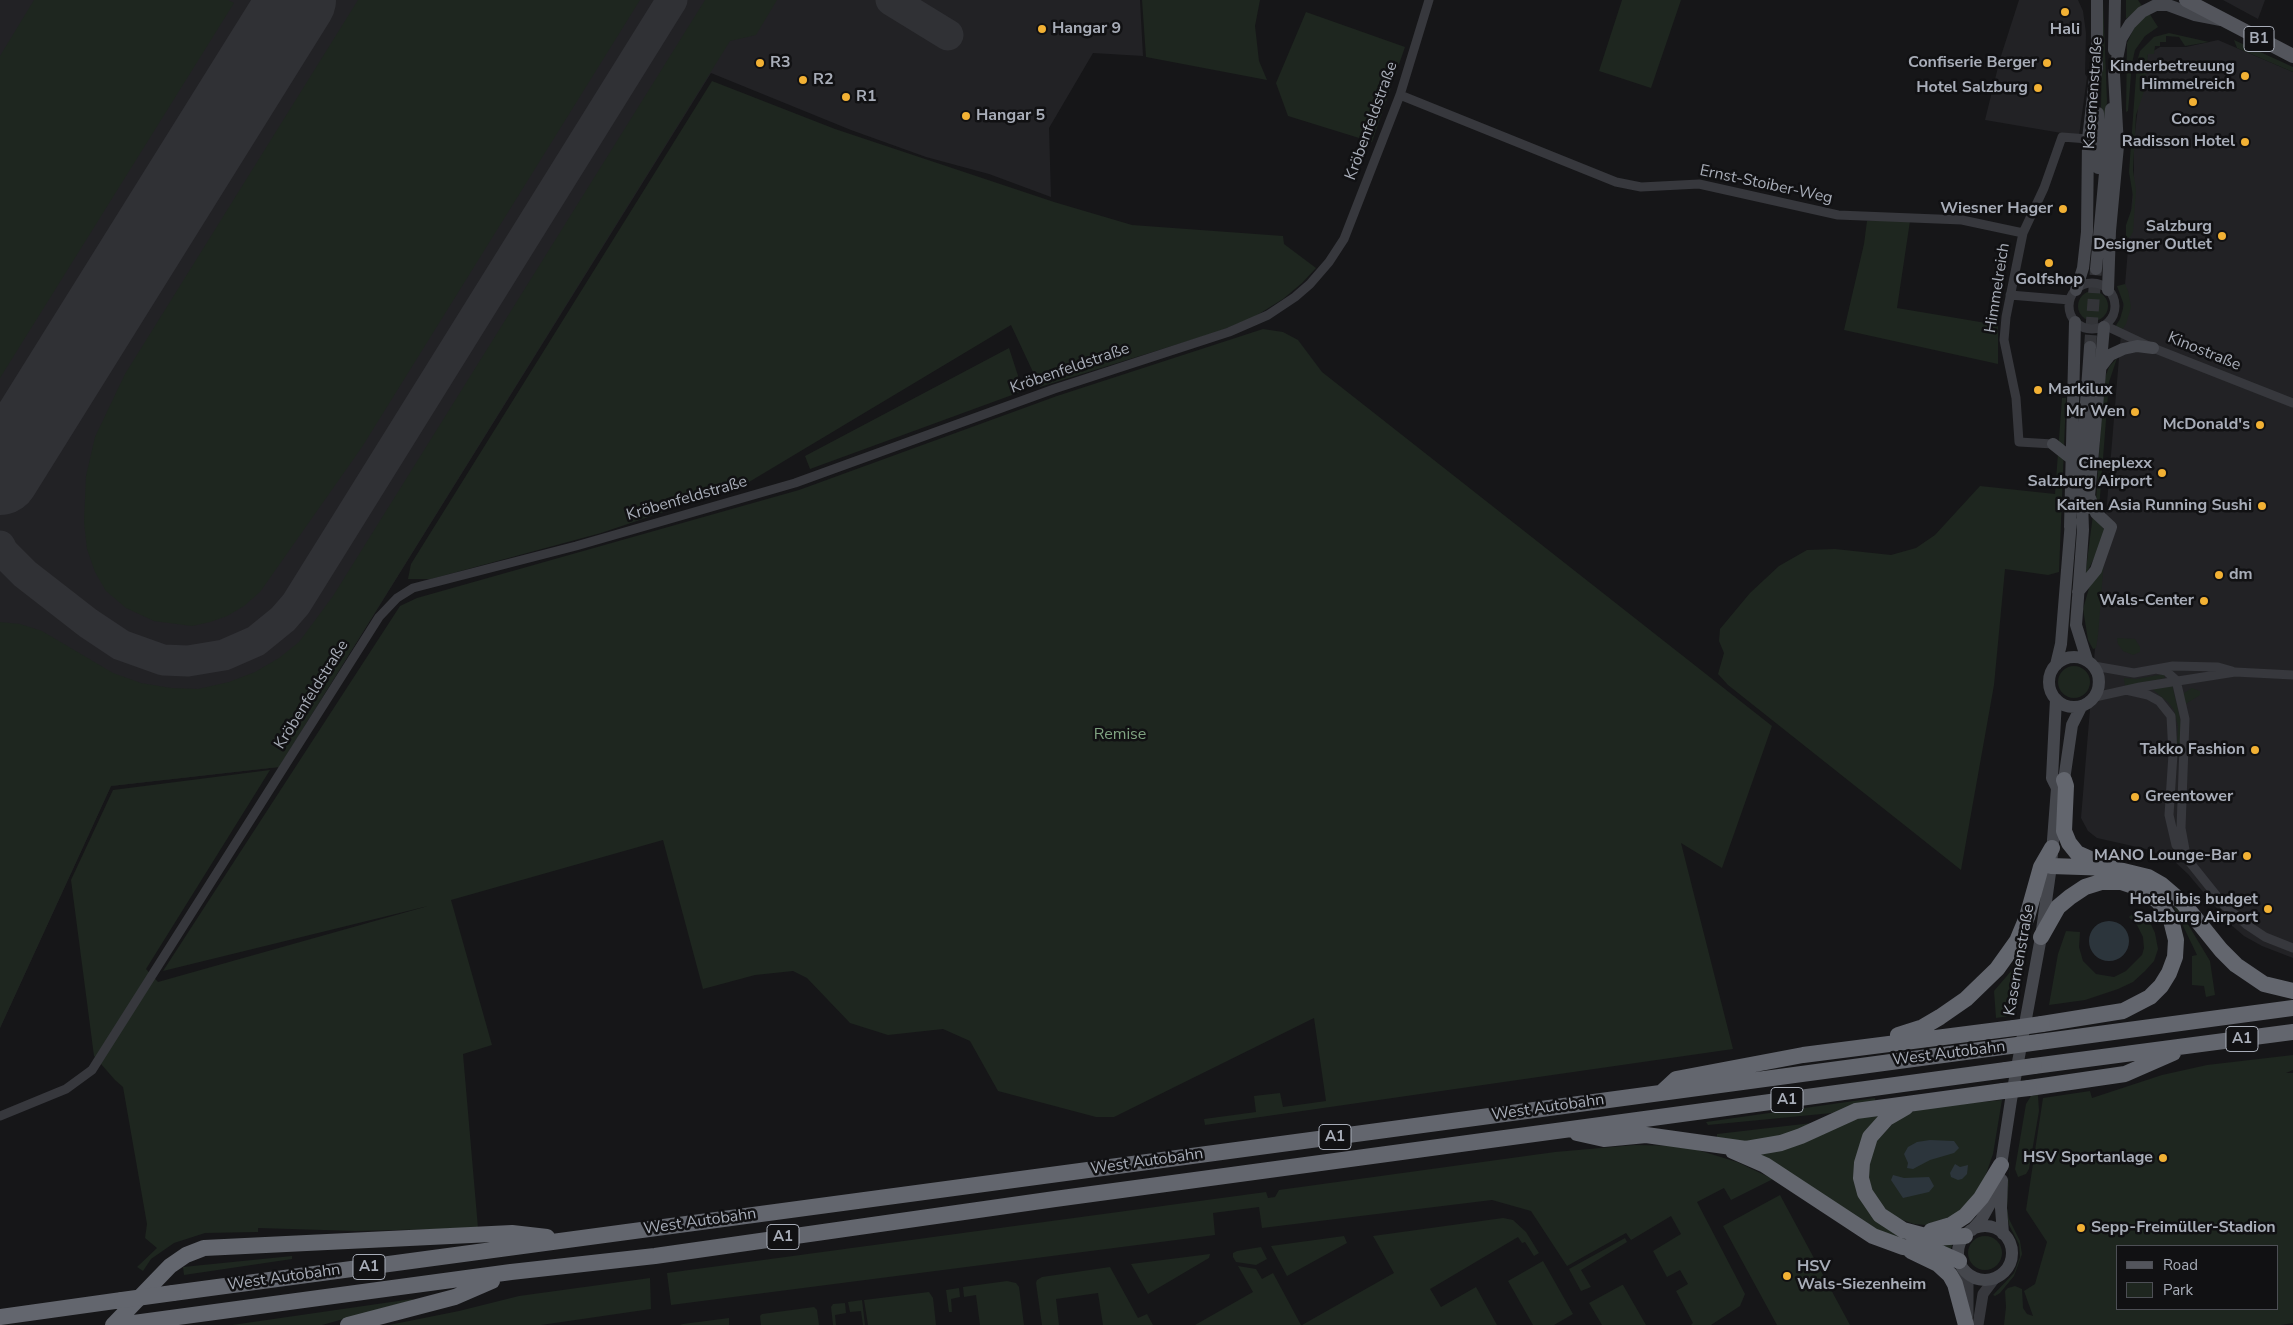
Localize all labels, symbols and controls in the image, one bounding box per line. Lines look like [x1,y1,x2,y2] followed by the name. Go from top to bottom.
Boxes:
[2059,6,2071,18] marker: Hali
[1052,19,1121,39] place label: Hangar 9
[2050,20,2080,40] place label: Hali
[1036,23,1048,35] marker: Hangar 9
[2244,26,2274,52] road number: B1
[2080,36,2108,150] street label: Kasernenstraße
[770,53,791,73] place label: R3
[1908,53,2037,73] place label: Confiserie Berger
[754,57,766,69] marker: R3
[2041,57,2053,69] marker: Confiserie Berger
[2110,57,2235,95] place label: Kinderbetreuung Himmelreich
[1342,59,1402,183] street label: Kröbenfeldstraße
[813,70,834,90] place label: R2
[2239,70,2251,82] marker: Kinderbetreuung Himmelreich
[797,74,809,86] marker: R2
[1916,78,2028,98] place label: Hotel Salzburg
[2032,82,2044,94] marker: Hotel Salzburg
[856,87,877,107] place label: R1
[840,91,852,103] marker: R1
[2187,96,2199,108] marker: Cocos
[976,106,1045,126] place label: Hangar 5
[960,110,972,122] marker: Hangar 5
[2171,110,2215,130] place label: Cocos
[2122,132,2235,152] place label: Radisson Hotel
[2239,136,2251,148] marker: Radisson Hotel
[1698,162,1834,208] street label: Ernst-Stoiber-Weg
[1940,199,2053,219] place label: Wiesner Hager
[2057,203,2069,215] marker: Wiesner Hager
[2093,217,2212,255] place label: Salzburg Designer Outlet
[2216,230,2228,242] marker: Salzburg Designer Outlet
[1981,242,2015,334] street label: Himmelreich
[2043,257,2055,269] marker: Golfshop
[2015,270,2083,290] place label: Golfshop
[2165,329,2243,375] street label: Kinostraße
[1008,340,1132,398] street label: Kröbenfeldstraße
[2048,380,2113,400] place label: Markilux
[2032,384,2044,396] marker: Markilux
[2066,402,2125,422] place label: Mr Wen
[2129,406,2141,418] marker: Mr Wen
[2163,415,2250,435] place label: McDonald's
[2254,419,2266,431] marker: McDonald's
[2028,454,2152,492] place label: Cineplexx Salzburg Airport
[2156,467,2168,479] marker: Cineplexx Salzburg Airport
[624,473,750,525] street label: Kröbenfeldstraße
[2056,496,2252,516] place label: Kaiten Asia Running Sushi
[2256,500,2268,512] marker: Kaiten Asia Running Sushi
[2229,565,2253,585] place label: dm
[2213,569,2225,581] marker: dm
[2099,591,2194,611] place label: Wals-Center
[2198,595,2210,607] marker: Wals-Center
[271,637,353,753] street label: Kröbenfeldstraße
[1094,725,1146,745] park label: Remise
[2140,740,2245,760] place label: Takko Fashion
[2249,744,2261,756] marker: Takko Fashion
[2145,787,2233,807] place label: Greentower
[2129,791,2141,803] marker: Greentower
[2094,846,2237,866] place label: MANO Lounge-Bar
[2241,850,2253,862] marker: MANO Lounge-Bar
[2130,890,2258,928] place label: Hotel ibis budget Salzburg Airport
[2001,903,2039,1017] street label: Kasernenstraße
[2262,903,2274,915] marker: Hotel ibis budget Salzburg Airport
[2226,1026,2258,1052] road number: A1
[1891,1038,2007,1070] street label: West Autobahn
[1771,1088,1803,1112] road number: A1
[1490,1091,1606,1125] street label: West Autobahn
[1319,1124,1351,1150] road number: A1
[1089,1145,1205,1179] street label: West Autobahn
[2023,1148,2153,1168] place label: HSV Sportanlage
[2157,1152,2169,1164] marker: HSV Sportanlage
[642,1205,758,1239] street label: West Autobahn
[2091,1218,2276,1238] place label: Sepp-Freimüller-Stadion
[2075,1222,2087,1234] marker: Sepp-Freimüller-Stadion
[767,1224,799,1250] road number: A1
[2116,1245,2278,1310] legend
[353,1254,385,1280] road number: A1
[2163,1255,2198,1275] text: Road
[1797,1257,1926,1295] place label: HSV Wals-Siezenheim
[226,1261,342,1295] street label: West Autobahn
[1781,1270,1793,1282] marker: HSV Wals-Siezenheim
[2163,1280,2193,1300] text: Park

